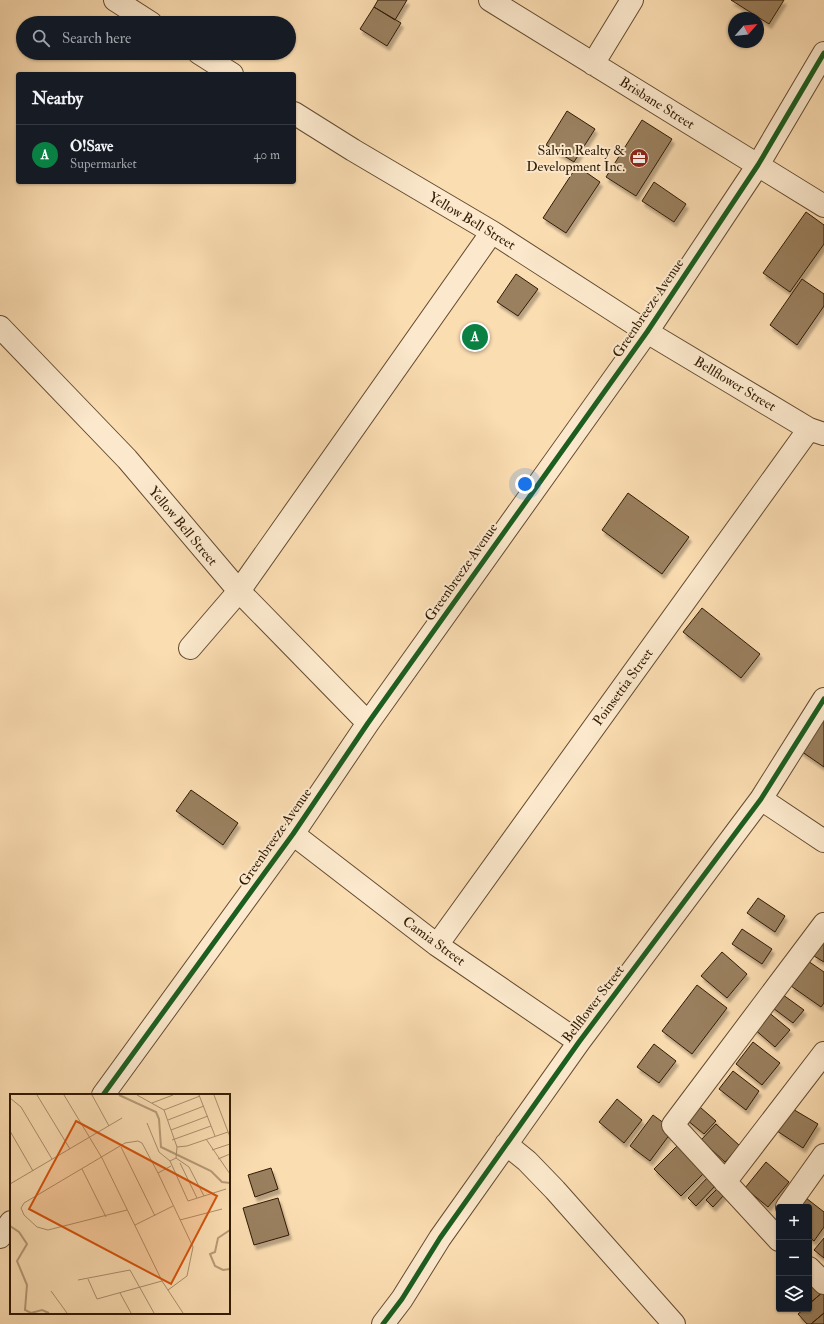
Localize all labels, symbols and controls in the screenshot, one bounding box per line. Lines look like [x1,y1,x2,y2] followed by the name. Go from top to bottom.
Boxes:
[728,12,764,48] north arrow
[16,16,296,60] search box
[30,27,52,49] icon: search
[62,29,131,48] text: Search here
[616,73,698,133] street label: Brisbane Street
[32,88,83,109] text: Nearby
[70,137,113,156] text: O!Save
[526,142,625,176] place label: Salvin Realty & Development Inc.
[41,147,49,163] text: A
[254,147,280,163] text: 40 m
[628,147,650,169] office icon: Salvin Realty & Development Inc.
[70,156,137,172] text: Supermarket
[425,188,519,254] street label: Yellow Bell Street
[609,255,687,361] street label: Greenbreeze Avenue
[462,322,488,352] pin: A
[691,353,779,415] street label: Bellflower Street
[515,474,535,494] your location
[145,483,221,570] street label: Yellow Bell Street
[421,520,501,624] street label: Greenbreeze Avenue
[589,645,657,729] street label: Poinsettia Street
[235,785,315,889] street label: Greenbreeze Avenue
[399,913,469,970] street label: Camia Street
[558,962,628,1046] street label: Bellflower Street
[10,1094,230,1314] inset map
[776,1204,812,1312] map controls
[776,1204,812,1240] button: +
[776,1240,812,1276] button: −
[776,1276,812,1312] button: layers

